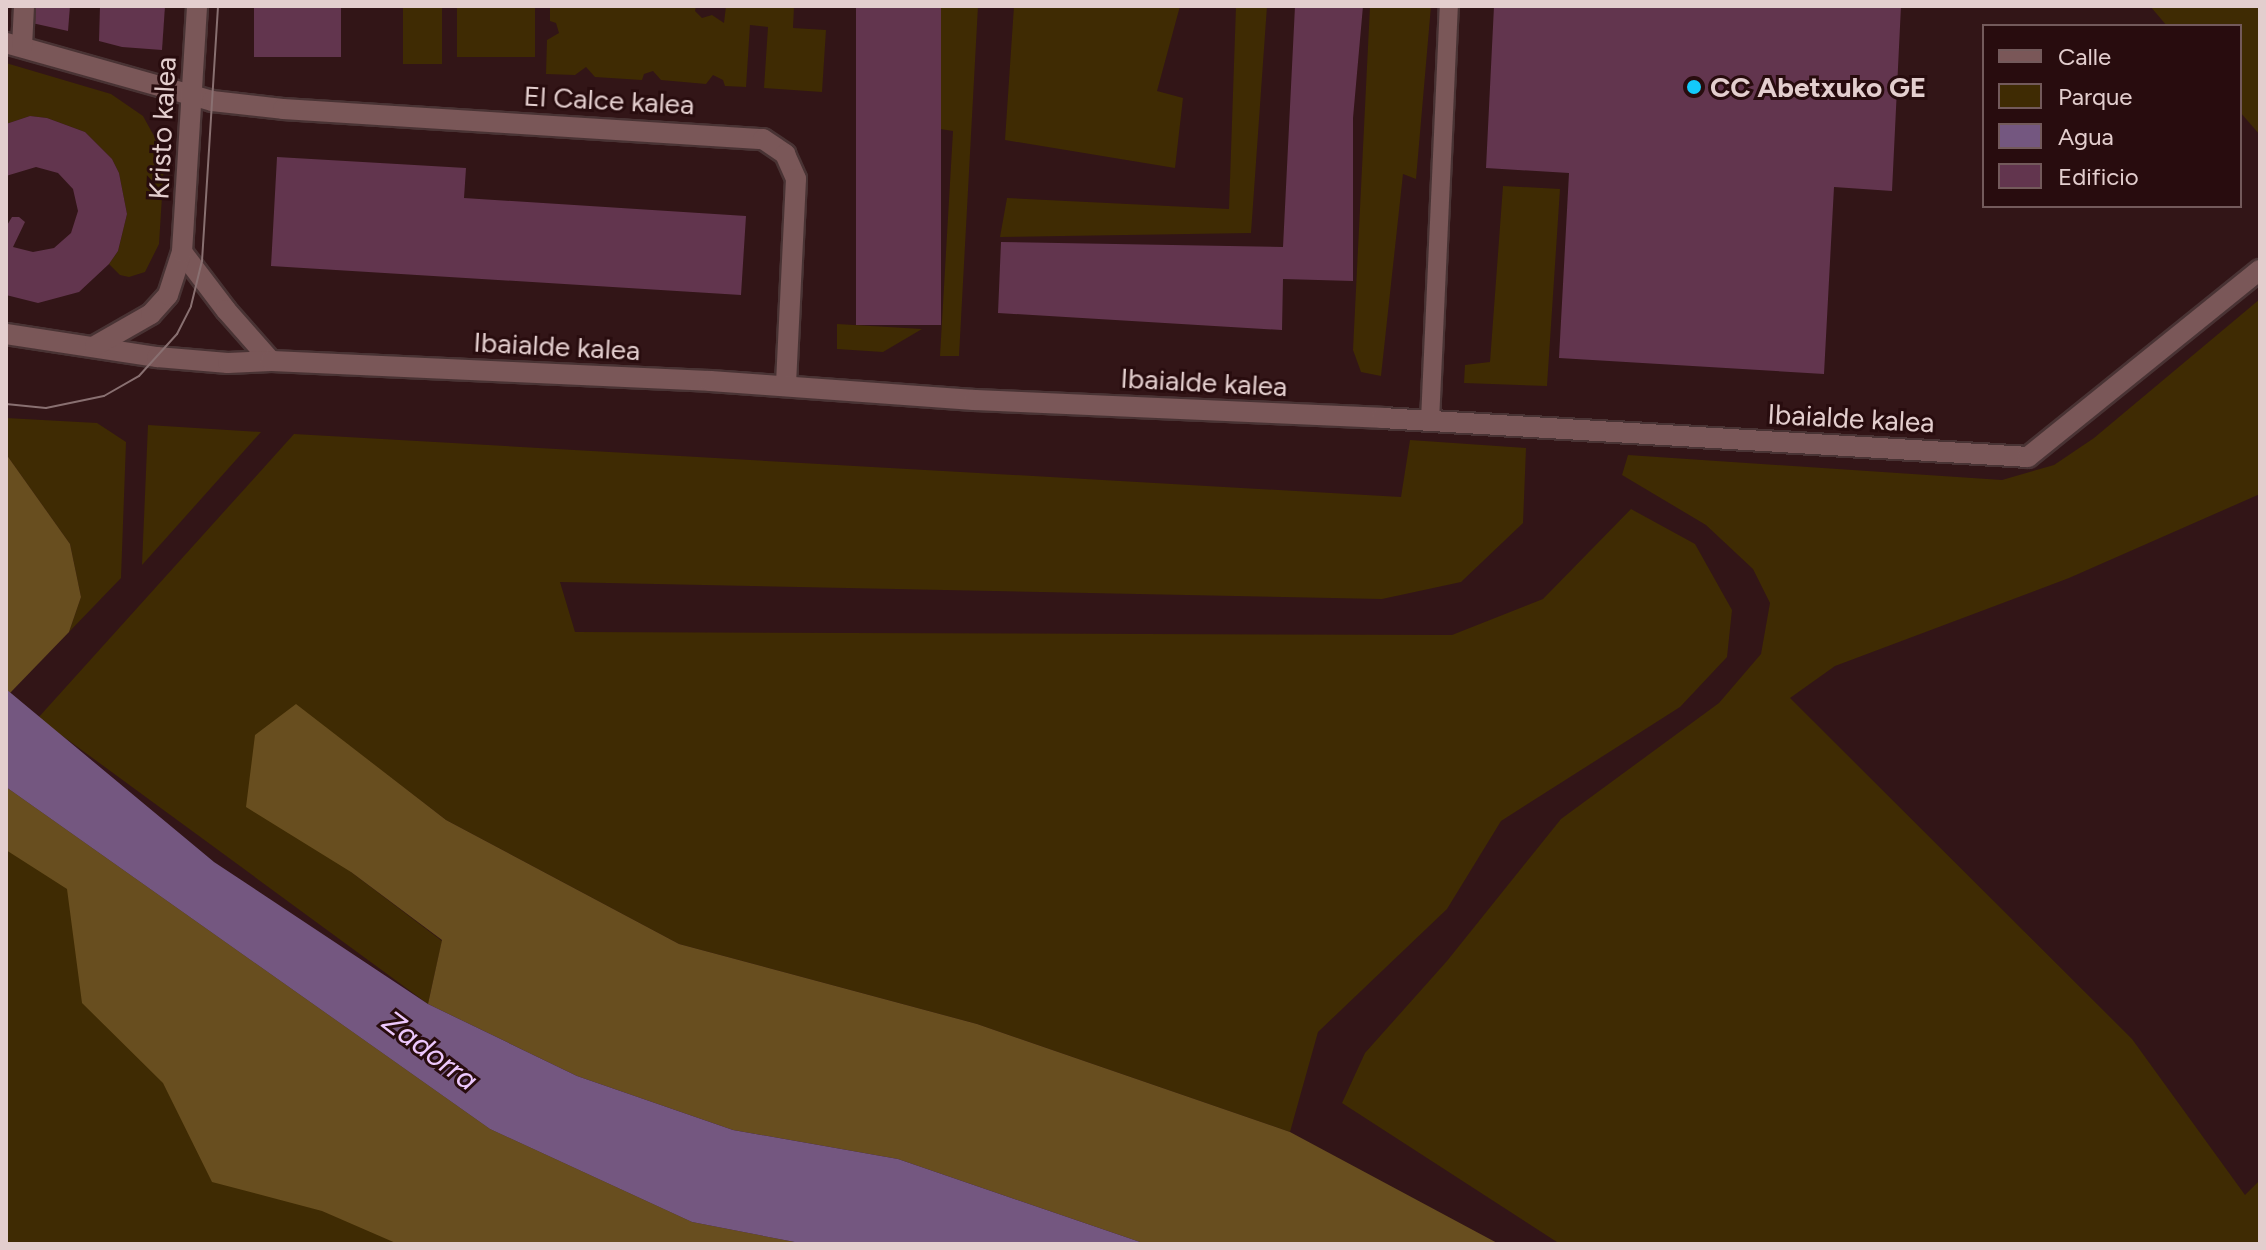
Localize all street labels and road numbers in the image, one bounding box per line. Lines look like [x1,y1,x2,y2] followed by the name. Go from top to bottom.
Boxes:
[141,56,183,200] street label: Kristo kalea
[523,79,695,121] street label: El Calce kalea
[473,325,641,367] street label: Ibaialde kalea
[1120,361,1288,403] street label: Ibaialde kalea
[1767,397,1935,439] street label: Ibaialde kalea

